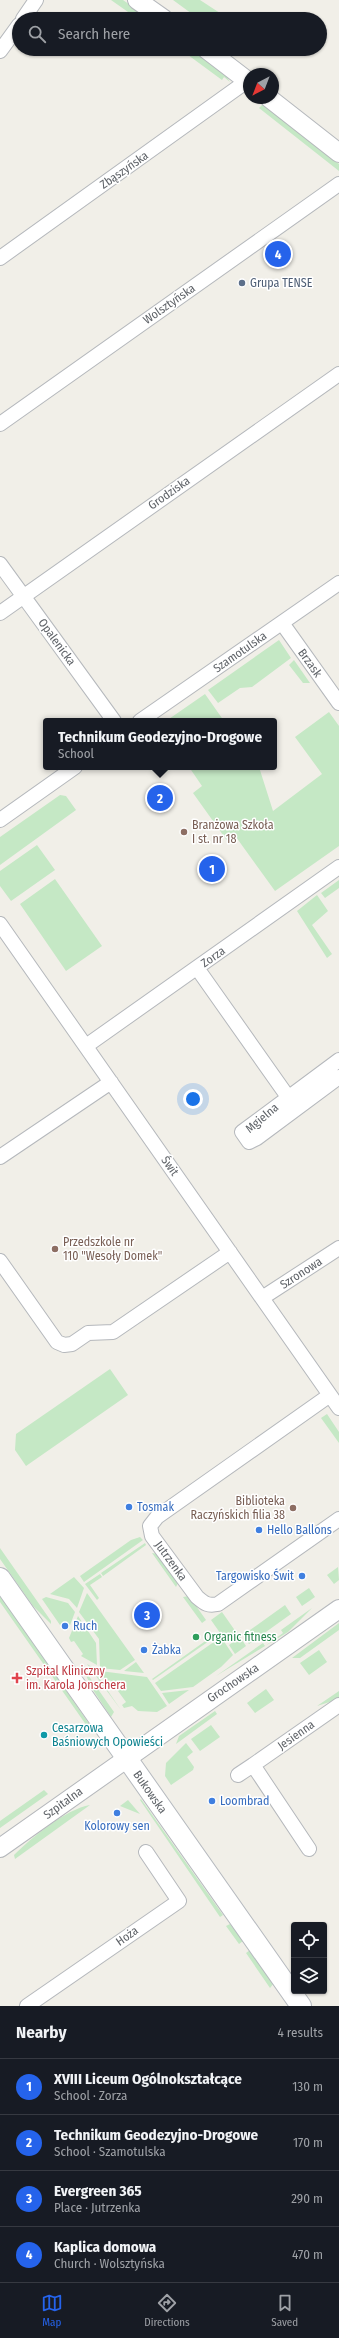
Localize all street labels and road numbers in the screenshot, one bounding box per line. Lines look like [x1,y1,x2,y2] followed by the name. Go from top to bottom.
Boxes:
[97,148,151,192] street label: Zbąszyńska
[140,281,198,327] street label: Wolsztyńska
[145,474,193,512] street label: Grodziska
[35,616,79,668] street label: Opalenicka
[211,629,269,675] street label: Szamotulska
[295,646,325,680] street label: Brzask
[198,944,228,970] street label: Zorza
[243,1100,281,1136] street label: Mgielna
[158,1153,183,1179] street label: Świt
[277,1254,325,1292] street label: Szronowa
[152,1538,190,1584] street label: Jutrzenka
[205,1661,262,1705] street label: Grochowska
[275,1717,317,1753] street label: Jesienna
[130,1768,170,1816] street label: Bukowska
[41,1784,85,1822] street label: Szpitalna
[113,1923,141,1949] street label: Hoża

